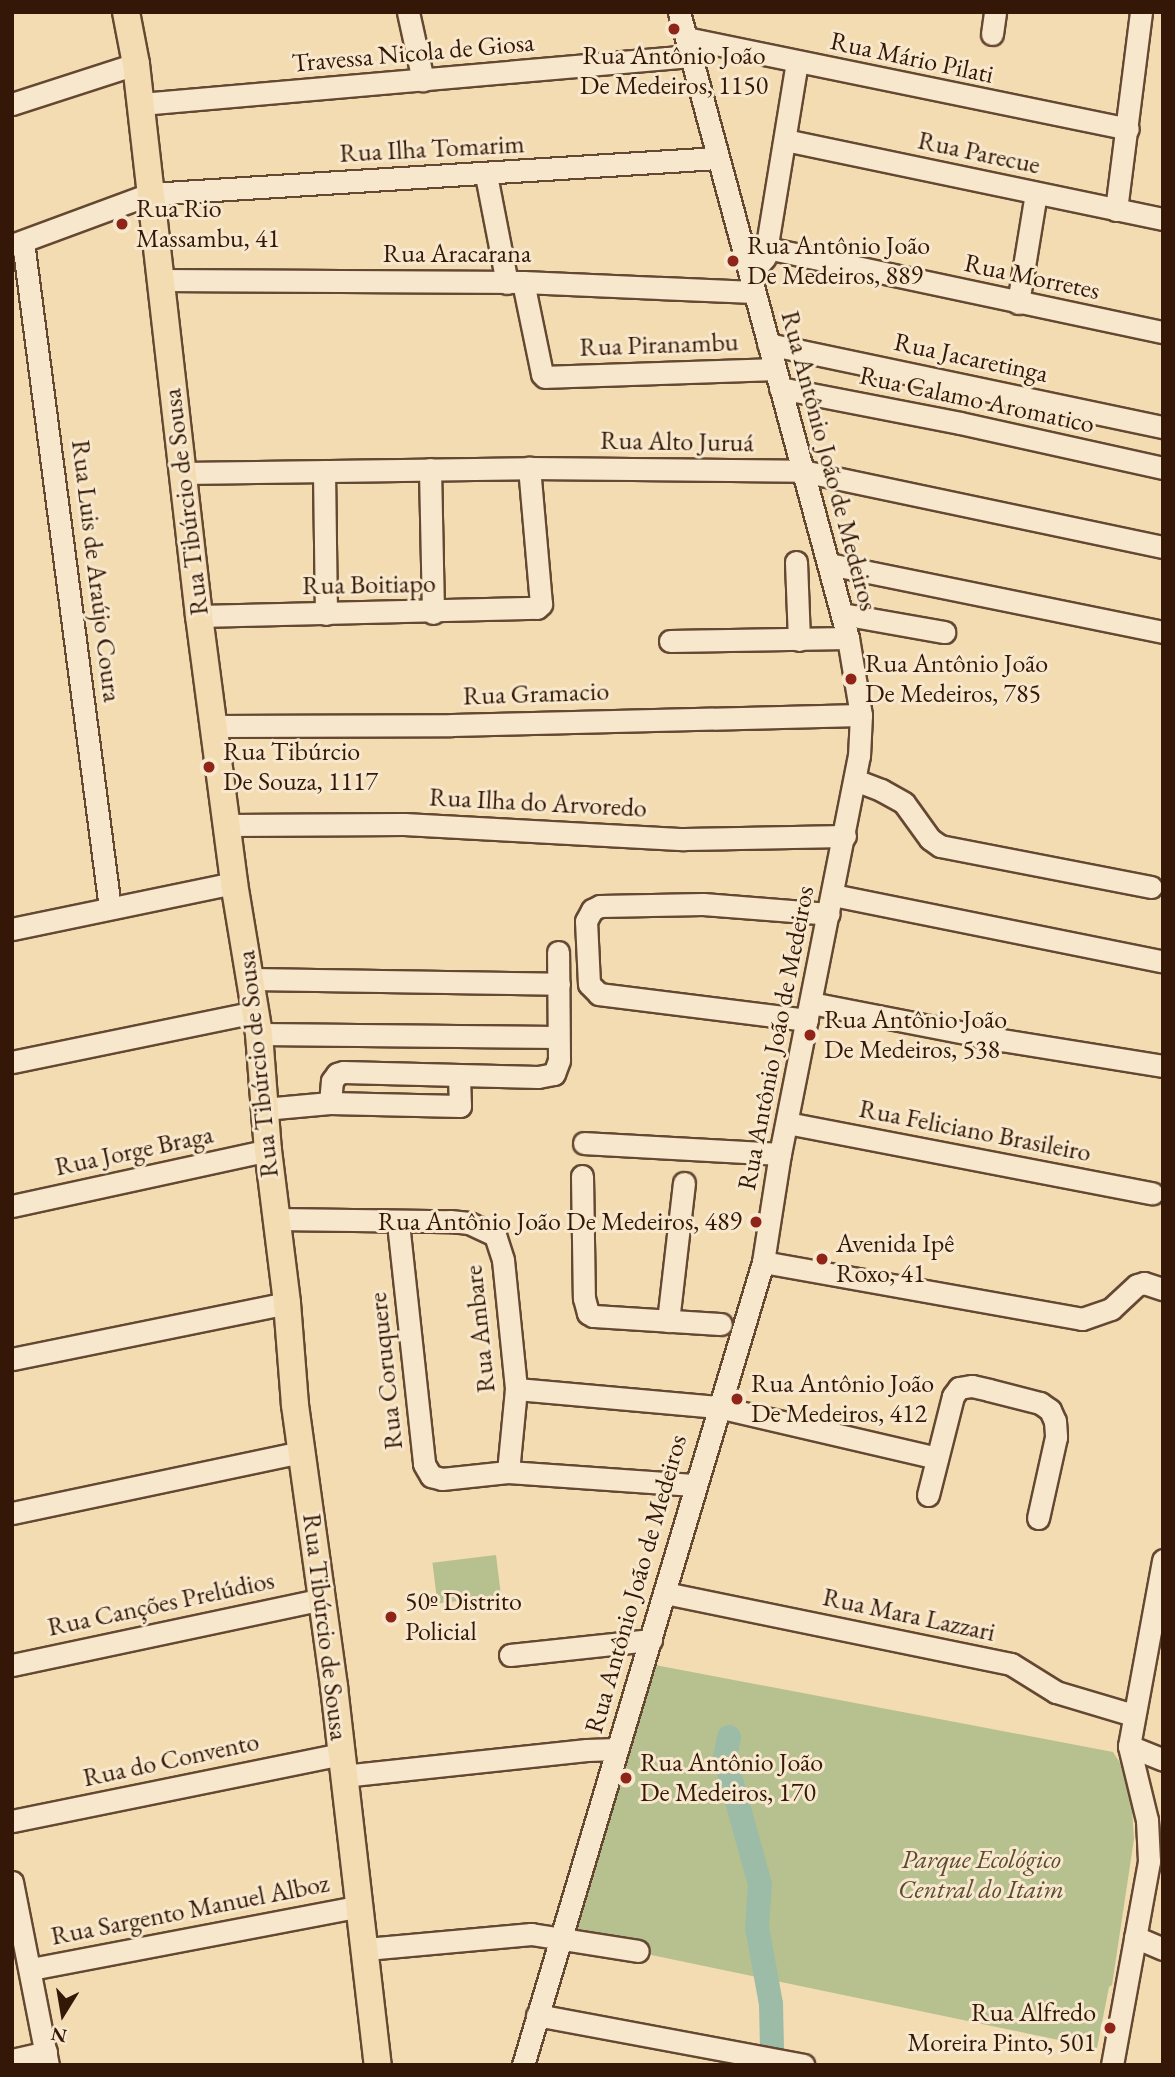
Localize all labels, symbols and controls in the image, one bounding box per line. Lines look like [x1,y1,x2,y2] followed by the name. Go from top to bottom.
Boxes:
[666,21,682,37] marker: Rua Antônio João De Medeiros, 1150
[828,25,996,91] street label: Rua Mário Pilati
[290,27,536,79] street label: Travessa Nicola de Giosa
[580,40,768,102] place label: Rua Antônio João De Medeiros, 1150
[915,125,1043,181] street label: Rua Parecue
[339,129,525,169] street label: Rua Ilha Tomarim
[136,193,280,255] place label: Rua Rio Massambu, 41
[114,216,130,232] marker: Rua Rio Massambu, 41
[747,230,930,292] place label: Rua Antônio João De Medeiros, 889
[383,238,531,270] street label: Rua Aracarana
[961,247,1103,307] street label: Rua Morretes
[725,253,741,269] marker: Rua Antônio João De Medeiros, 889
[774,308,884,614] street label: Rua Antônio João de Medeiros
[891,326,1051,390] street label: Rua Jacaretinga
[579,327,739,363] street label: Rua Piranambu
[857,360,1097,440] street label: Rua Calamo Aromatico
[157,387,215,617] street label: Rua Tibúrcio de Sousa
[600,425,754,459] street label: Rua Alto Juruá
[64,438,128,704] street label: Rua Luis de Araújo Coura
[302,568,436,602] street label: Rua Boitiapo
[865,648,1048,710] place label: Rua Antônio João De Medeiros, 785
[843,671,859,687] marker: Rua Antônio João De Medeiros, 785
[462,676,610,712] street label: Rua Gramacio
[223,736,378,798] place label: Rua Tibúrcio De Souza, 1117
[201,759,217,775] marker: Rua Tibúrcio De Souza, 1117
[428,782,648,824] street label: Rua Ilha do Arvoredo
[731,883,821,1193] street label: Rua Antônio João de Medeiros
[231,949,285,1179] street label: Rua Tibúrcio de Sousa
[824,1004,1007,1066] place label: Rua Antônio João De Medeiros, 538
[802,1027,818,1043] marker: Rua Antônio João De Medeiros, 538
[856,1093,1094,1169] street label: Rua Feliciano Brasileiro
[52,1119,216,1183] street label: Rua Jorge Braga
[378,1206,742,1238] place label: Rua Antônio João De Medeiros, 489
[748,1214,764,1230] marker: Rua Antônio João De Medeiros, 489
[836,1228,954,1290] place label: Avenida Ipê Roxo, 41
[814,1251,830,1267] marker: Avenida Ipê Roxo, 41
[458,1264,502,1394] street label: Rua Ambare
[362,1291,410,1451] street label: Rua Coruquere
[751,1368,934,1430] place label: Rua Antônio João De Medeiros, 412
[729,1391,745,1407] marker: Rua Antônio João De Medeiros, 412
[578,1431,694,1737] street label: Rua Antônio João de Medeiros
[296,1512,354,1742] street label: Rua Tibúrcio de Sousa
[45,1565,277,1643] street label: Rua Canções Prelúdios
[820,1582,998,1648] street label: Rua Mara Lazzari
[405,1586,522,1648] place label: 50º Distrito Policial
[383,1609,399,1625] marker: 50º Distrito Policial
[80,1726,262,1794] street label: Rua do Convento
[640,1747,823,1809] place label: Rua Antônio João De Medeiros, 170
[618,1770,634,1786] marker: Rua Antônio João De Medeiros, 170
[898,1844,1064,1906] park label: Parque Ecológico Central do Itaim
[48,1868,332,1952] street label: Rua Sargento Manuel Alboz
[28,1979,98,2049] north arrow
[907,1997,1096,2058] place label: Rua Alfredo Moreira Pinto, 501
[1102,2020,1118,2036] marker: Rua Alfredo Moreira Pinto, 501
[49,2021,69,2049] text: N

